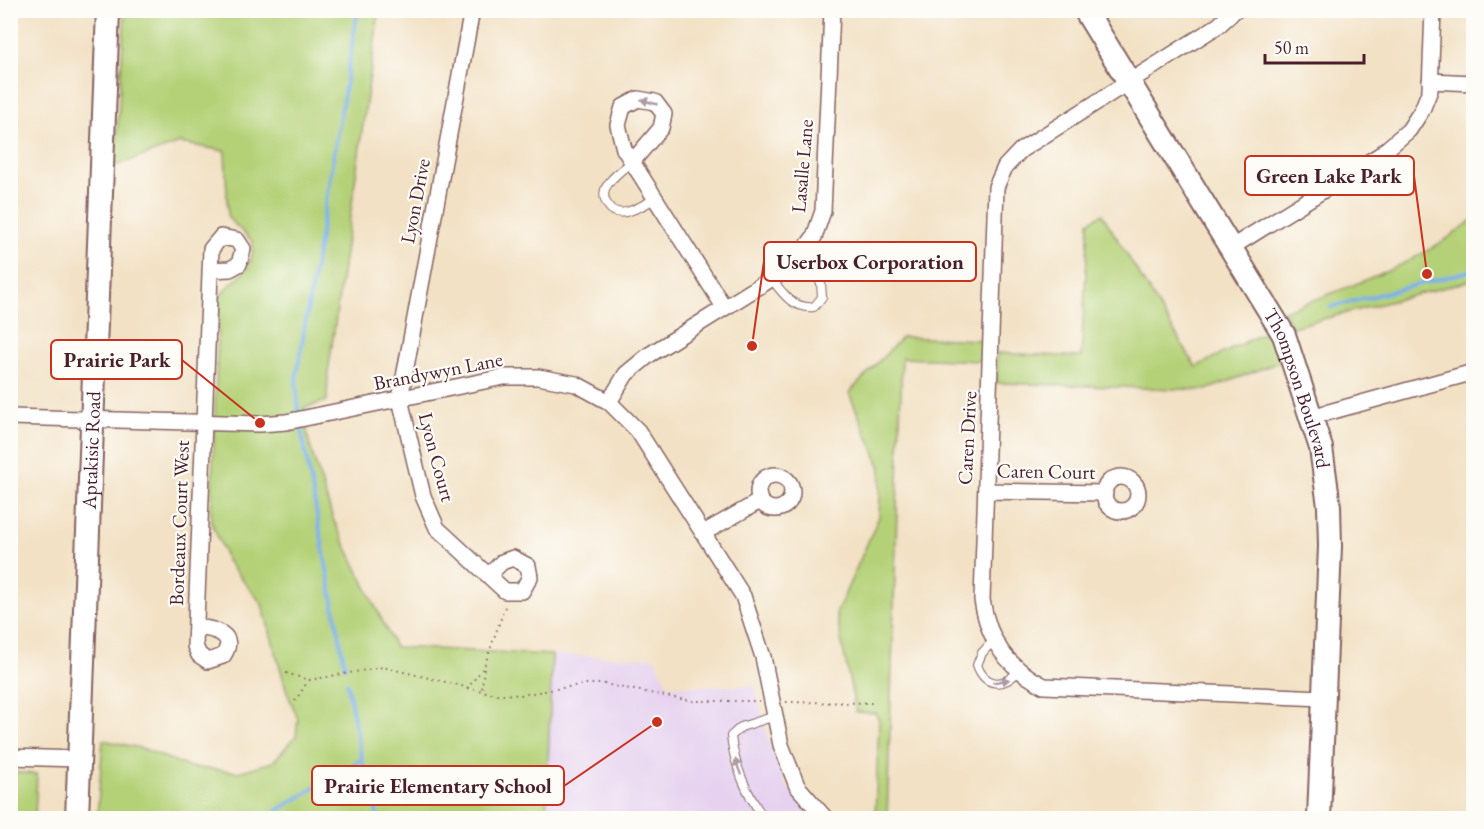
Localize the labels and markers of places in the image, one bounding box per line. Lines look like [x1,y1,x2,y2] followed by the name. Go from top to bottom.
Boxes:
[1245,156,1414,195] callout: Green Lake Park
[764,242,976,281] callout: Userbox Corporation
[51,340,182,379] callout: Prairie Park
[312,766,564,805] callout: Prairie Elementary School

